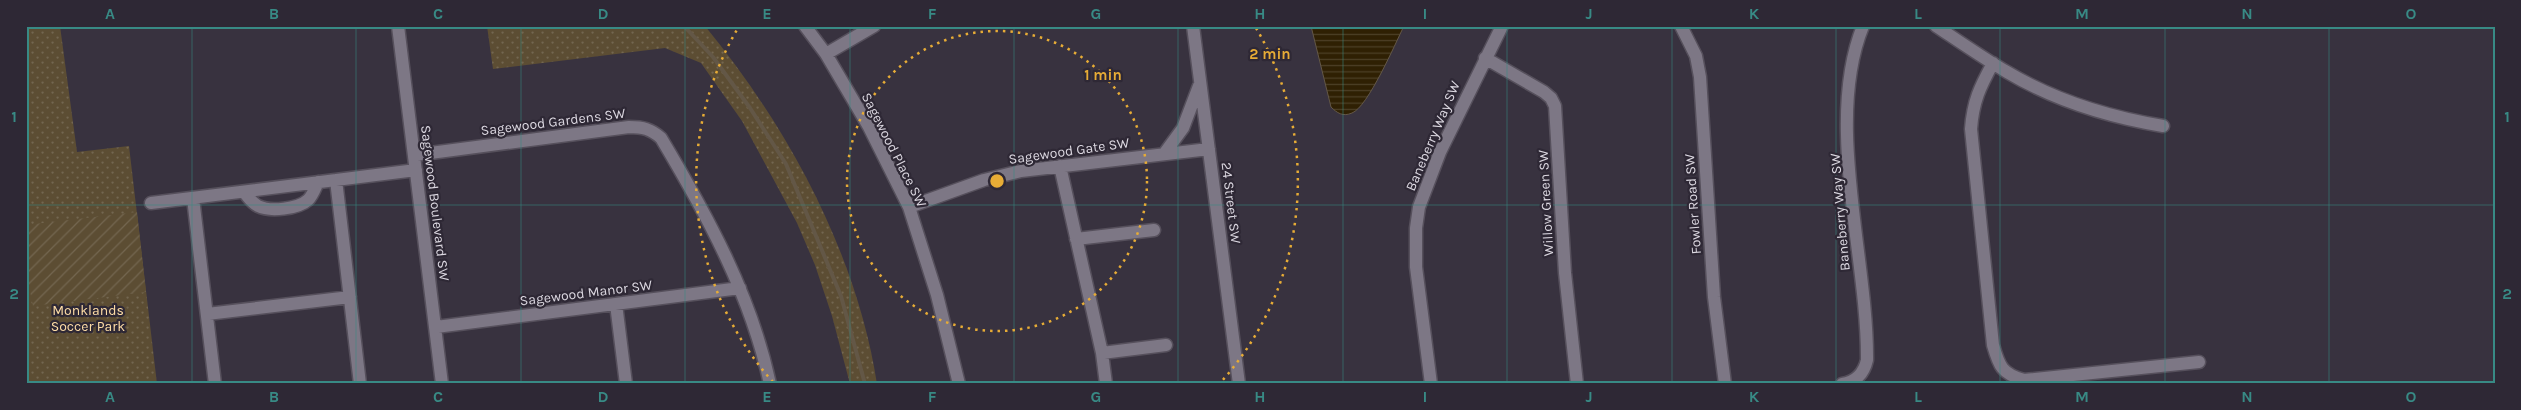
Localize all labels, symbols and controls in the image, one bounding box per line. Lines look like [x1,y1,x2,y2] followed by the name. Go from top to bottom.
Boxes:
[105,4,115,23] text: A
[269,4,279,23] text: B
[433,4,443,23] text: C
[598,4,609,23] text: D
[762,4,772,23] text: E
[928,4,937,23] text: F
[1091,4,1101,23] text: G
[1254,4,1266,23] text: H
[1423,4,1427,23] text: I
[1585,4,1593,23] text: J
[1749,4,1760,23] text: K
[1914,4,1922,23] text: L
[2075,4,2089,23] text: M
[2241,4,2253,23] text: N
[2406,4,2417,23] text: O
[1249,45,1291,63] text: 2 min
[1084,66,1122,84] text: 1 min
[1402,78,1464,194] street label: Baneberry Way SW
[858,90,930,211] street label: Sagewood Place SW
[480,105,627,139] street label: Sagewood Gardens SW
[11,107,17,126] text: 1
[2504,107,2510,126] text: 1
[417,124,453,282] street label: Sagewood Boulevard SW
[1008,134,1131,168] street label: Sagewood Gate SW
[1535,149,1557,257] street label: Willow Green SW
[1826,152,1854,272] street label: Baneberry Way SW
[1681,153,1705,255] street label: Fowler Road SW
[1218,161,1244,245] street label: 24 Street SW
[988,172,1006,190] centre of rings
[519,276,654,310] street label: Sagewood Manor SW
[9,284,19,303] text: 2
[2502,284,2512,303] text: 2
[51,302,125,335] park label: Monklands Soccer Park
[105,387,115,406] text: A
[269,387,279,406] text: B
[433,387,443,406] text: C
[598,387,609,406] text: D
[762,387,772,406] text: E
[928,387,937,406] text: F
[1091,387,1101,406] text: G
[1254,387,1266,406] text: H
[1423,387,1427,406] text: I
[1585,387,1593,406] text: J
[1749,387,1760,406] text: K
[1914,387,1922,406] text: L
[2075,387,2089,406] text: M
[2241,387,2253,406] text: N
[2406,387,2417,406] text: O

